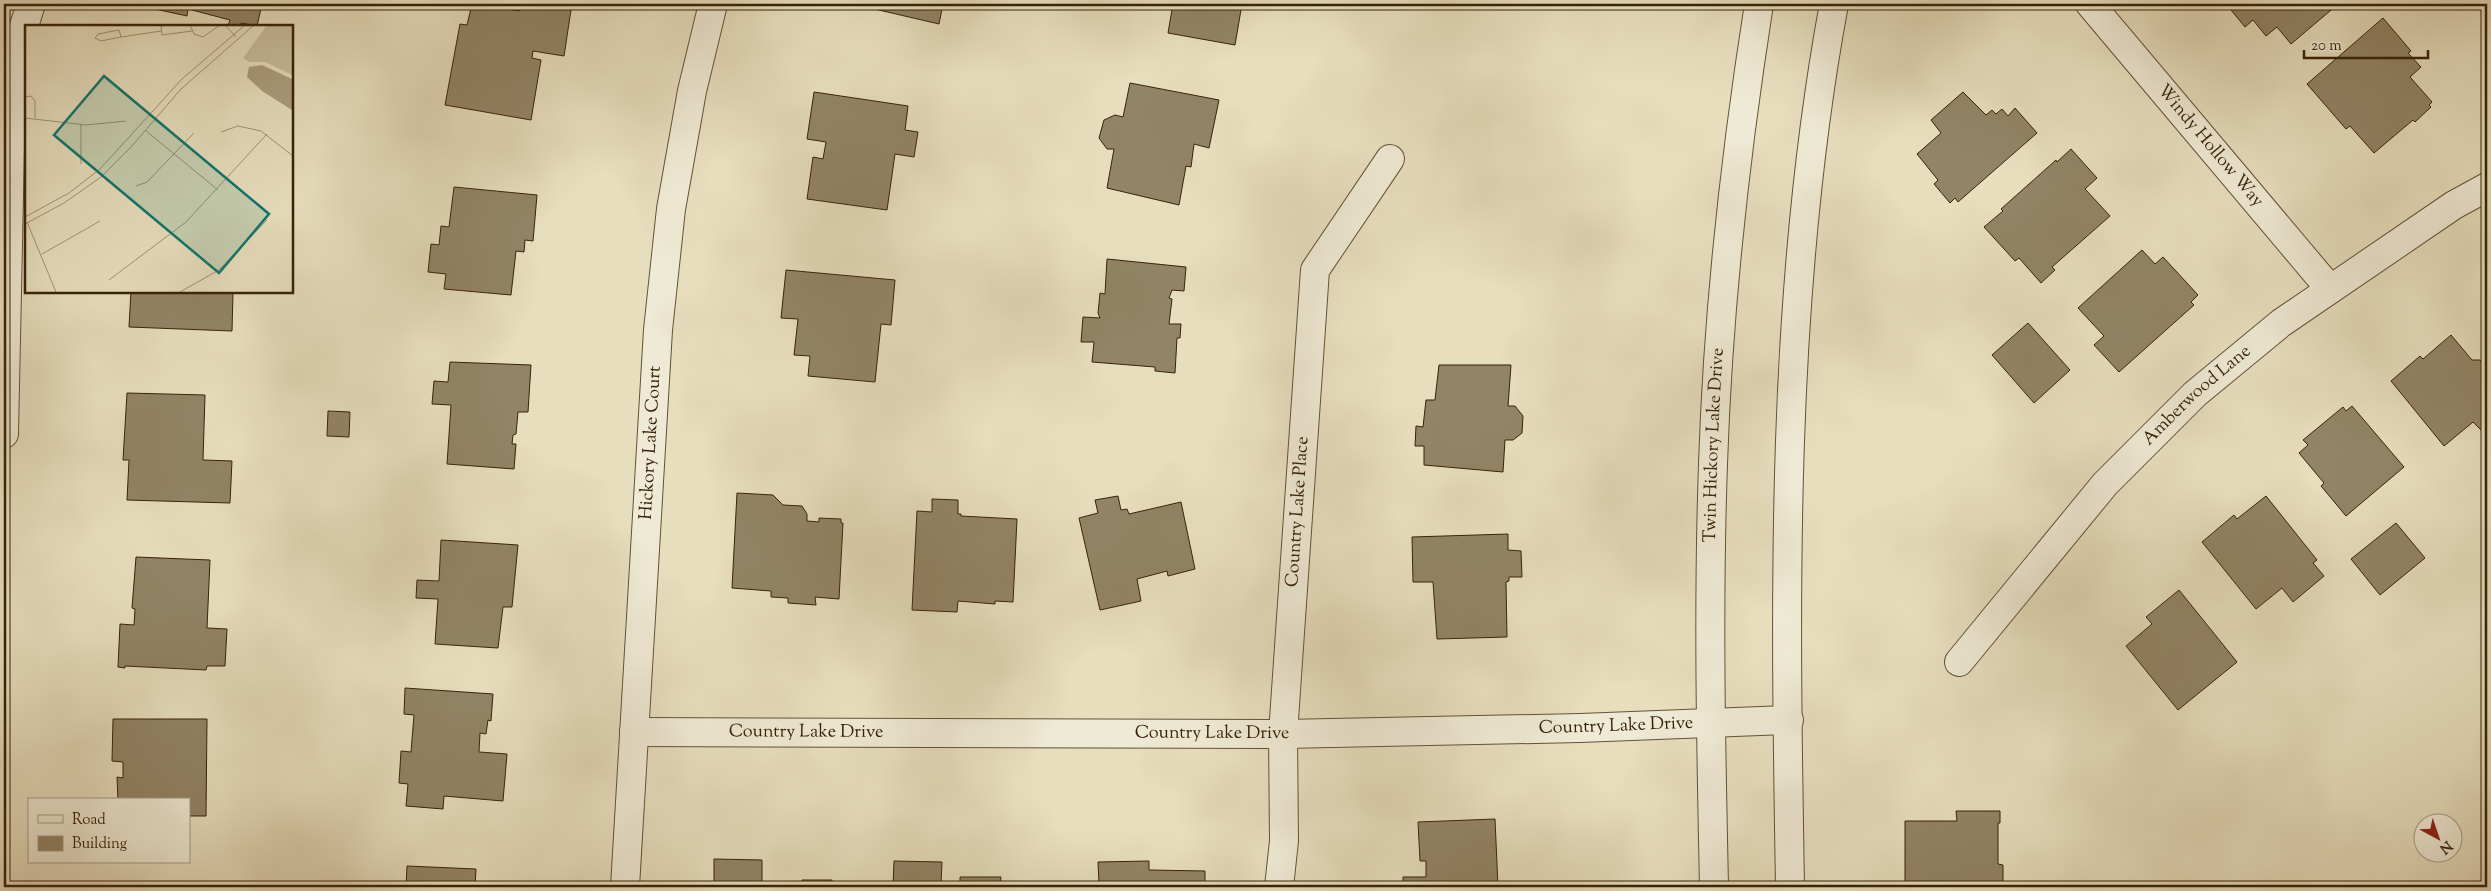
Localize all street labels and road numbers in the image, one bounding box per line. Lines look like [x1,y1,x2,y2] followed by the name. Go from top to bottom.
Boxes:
[2150,79,2269,214] street label: Windy Hollow Way
[2137,339,2257,452] street label: Amberwood Lane
[1698,347,1732,543] street label: Twin Hickory Lake Drive
[634,365,669,521] street label: Hickory Lake Court
[1280,436,1316,588] street label: Country Lake Place
[1538,711,1694,742] street label: Country Lake Drive
[729,719,883,746] street label: Country Lake Drive
[1135,721,1290,747] street label: Country Lake Drive

